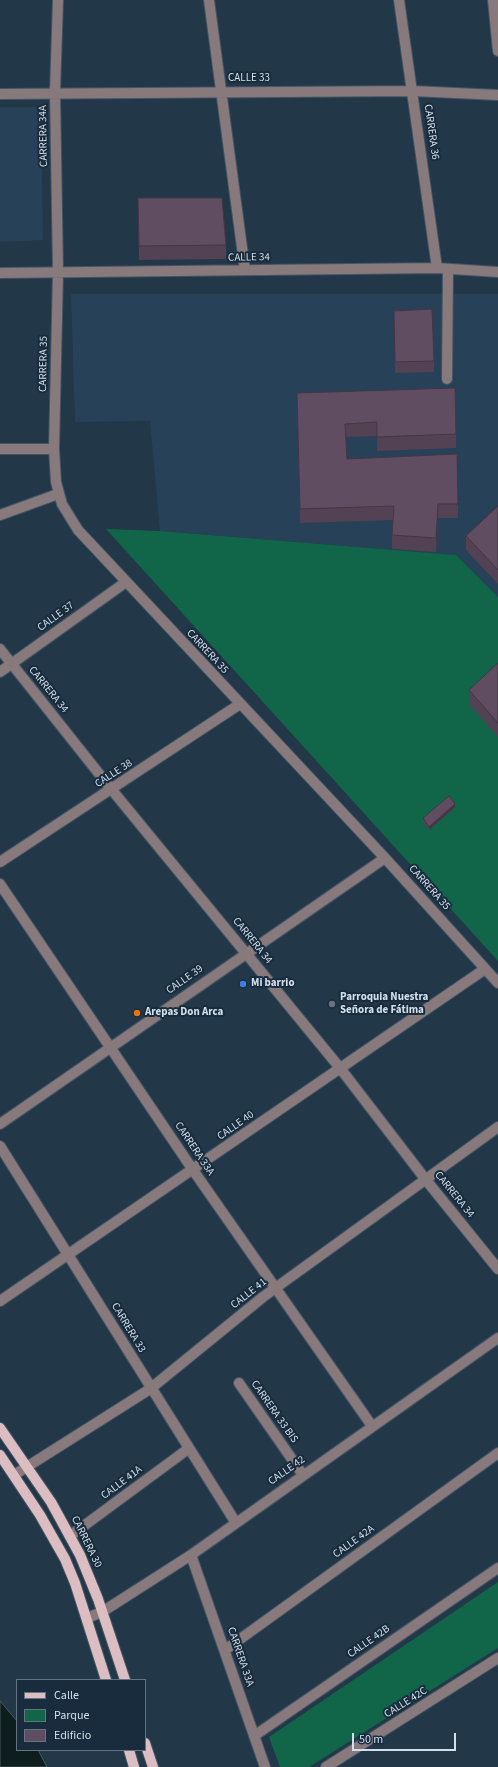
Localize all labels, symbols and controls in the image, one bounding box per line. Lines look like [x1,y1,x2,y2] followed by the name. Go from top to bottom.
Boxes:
[228,72,270,86] street label: CALLE 33
[421,103,441,161] street label: CARRERA 36
[37,105,51,167] street label: CARRERA 34A
[228,251,270,265] street label: CALLE 34
[37,336,51,392] street label: CARRERA 35
[35,599,77,635] street label: CALLE 37
[183,627,231,677] street label: CARRERA 35
[25,664,71,716] street label: CARRERA 34
[93,757,135,791] street label: CALLE 38
[405,863,453,913] street label: CARRERA 35
[229,915,275,967] street label: CARRERA 34
[164,963,206,997] street label: CALLE 39
[251,977,294,991] place label: Mi barrio
[238,979,248,989] marker: Mi barrio
[340,991,428,1017] place label: Parroquia Nuestra Señora de Fátima
[327,999,337,1009] marker: Parroquia Nuestra Señora de Fátima
[145,1006,223,1020] place label: Arepas Don Arca
[132,1008,142,1018] marker: Arepas Don Arca
[215,1109,257,1143] street label: CALLE 40
[171,1120,217,1178] street label: CARRERA 33A
[431,1169,477,1221] street label: CARRERA 34
[228,1276,270,1312] street label: CALLE 41
[108,1301,148,1355] street label: CARRERA 33
[248,1378,300,1446] street label: CARRERA 33 BIS
[266,1454,308,1488] street label: CALLE 42
[99,1463,145,1503] street label: CALLE 41A
[68,1514,104,1570] street label: CARRERA 30
[331,1523,377,1561] street label: CALLE 42A
[345,1623,393,1661] street label: CALLE 42B
[224,1626,256,1688] street label: CARRERA 33A
[16,1679,146,1751] legend
[382,1685,430,1721] street label: CALLE 42C
[54,1687,79,1704] text: Calle
[54,1707,90,1724] text: Parque
[354,1725,458,1751] scale bar
[54,1727,91,1744] text: Edificio
[359,1731,383,1748] text: 50 m

